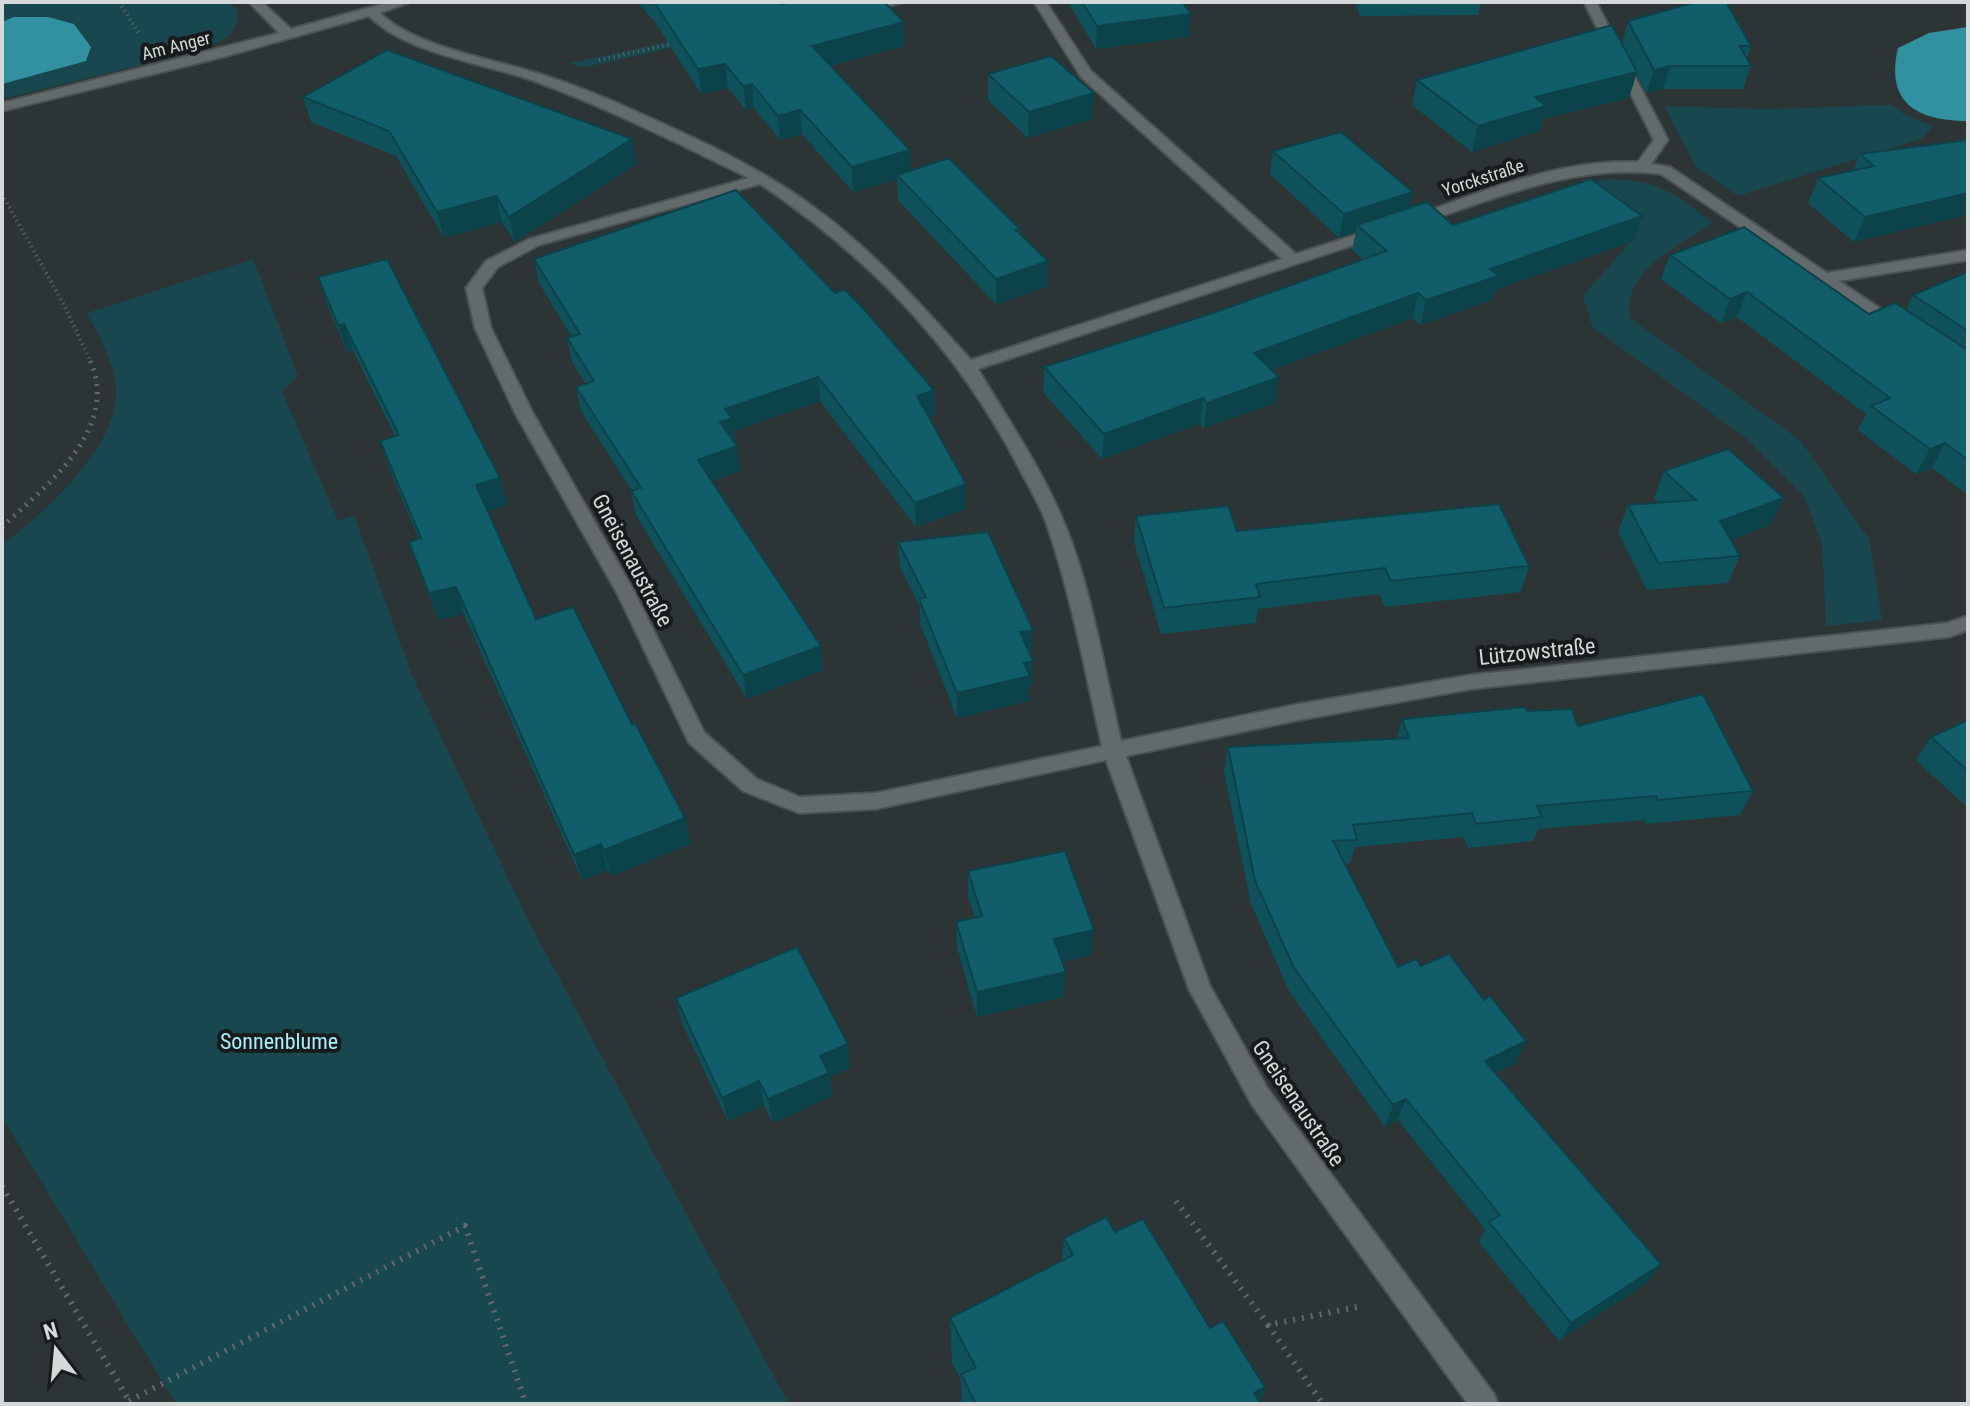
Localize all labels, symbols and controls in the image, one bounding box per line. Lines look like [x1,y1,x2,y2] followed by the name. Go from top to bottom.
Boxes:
[139,27,213,64] street label: Am Anger
[1439,154,1526,201] street label: Yorckstraße
[587,490,678,631] street label: Gneisenaustraße
[1478,633,1597,670] street label: Lützowstraße
[220,1029,338,1054] park label: Sonnenblume
[1247,1036,1350,1171] street label: Gneisenaustraße
[16,1310,96,1390] north arrow
[41,1317,61,1345] text: N

